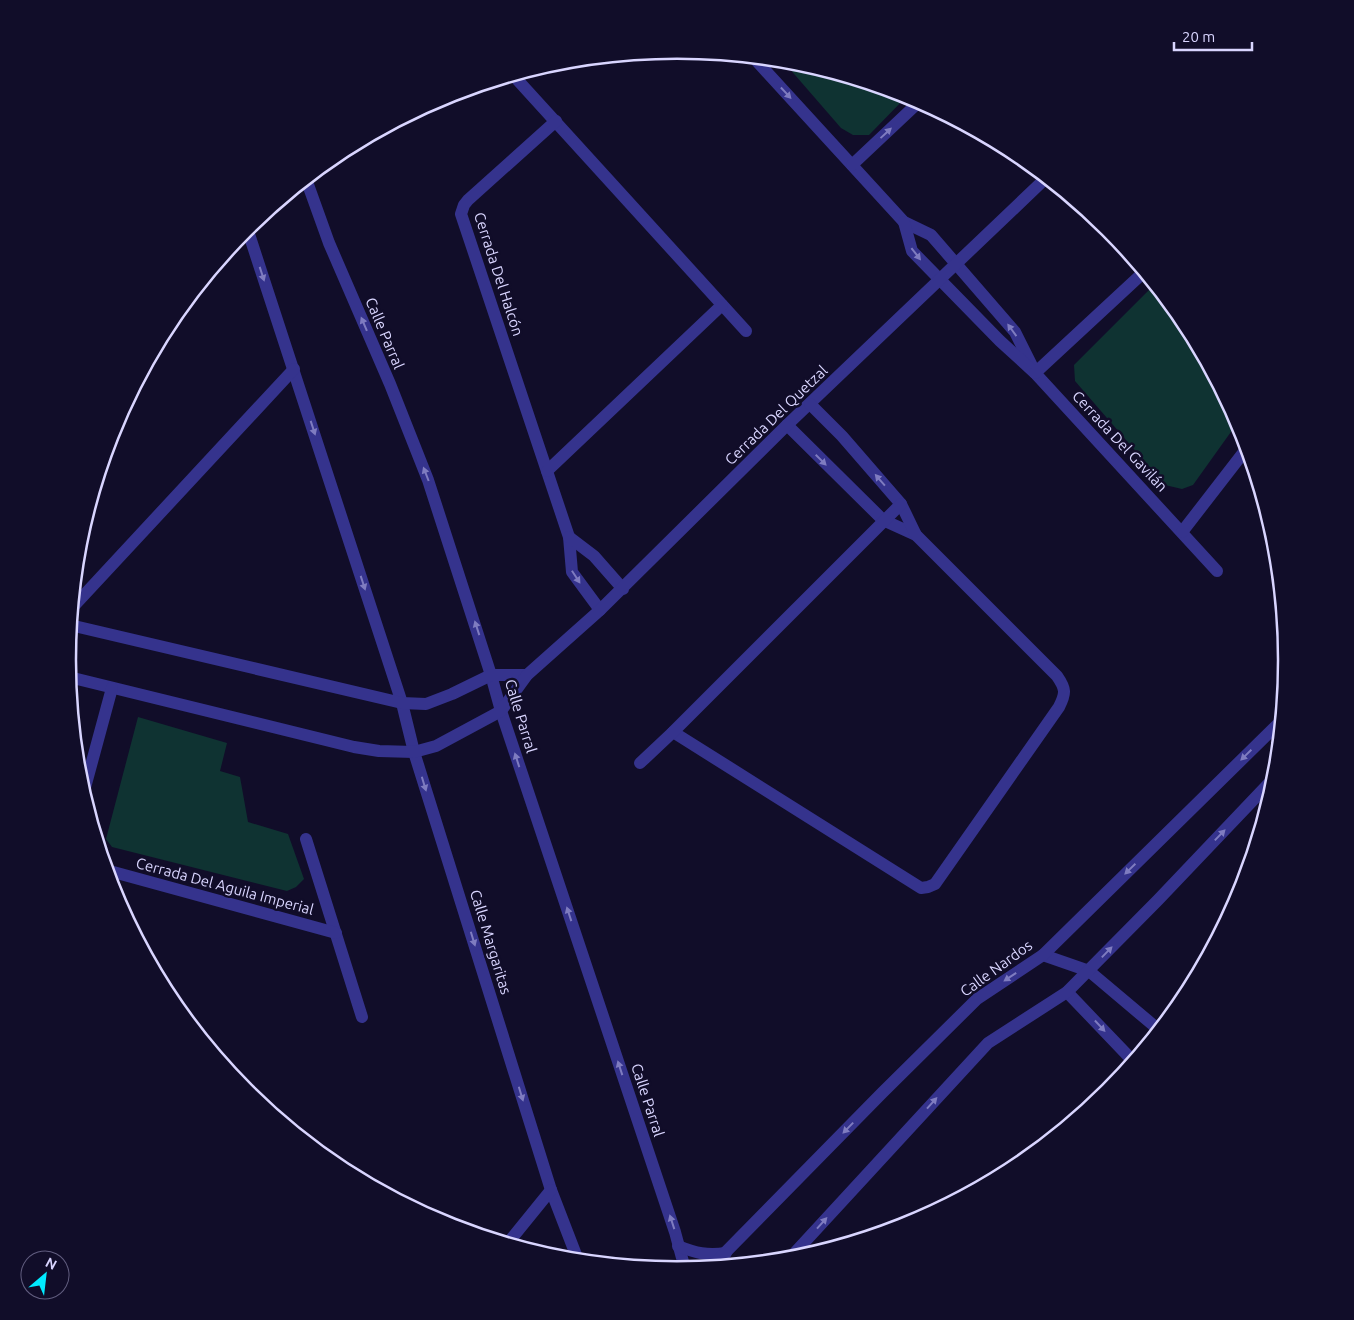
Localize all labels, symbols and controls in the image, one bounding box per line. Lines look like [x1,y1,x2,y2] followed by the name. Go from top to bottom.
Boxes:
[1174,20,1252,52] scale bar
[1182,28,1215,45] text: 20 m
[780,87,792,99] one-way arrow
[880,127,892,139] one-way arrow
[471,210,527,338] street label: Cerrada Del Halcón
[911,248,922,261] one-way arrow
[258,267,266,282] one-way arrow
[362,295,408,371] street label: Calle Parral
[359,317,367,331] one-way arrow
[1007,323,1017,337] one-way arrow
[721,362,831,468] street label: Cerrada Del Quetzal
[1069,387,1171,495] street label: Cerrada Del Gavilán
[310,421,317,436] one-way arrow
[815,453,827,465] one-way arrow
[422,466,430,481] one-way arrow
[875,474,886,486] one-way arrow
[572,570,581,584] one-way arrow
[359,576,367,591] one-way arrow
[472,621,480,636] one-way arrow
[502,677,540,755] street label: Calle Parral
[1240,749,1252,761] one-way arrow
[513,752,521,767] one-way arrow
[421,777,429,792] one-way arrow
[1213,830,1225,842] one-way arrow
[134,854,316,918] street label: Cerrada Del Aguila Imperial
[1124,863,1136,875] one-way arrow
[467,888,515,996] street label: Calle Margaritas
[565,906,573,921] one-way arrow
[469,932,477,947] one-way arrow
[957,936,1035,1000] street label: Calle Nardos
[1101,947,1113,959] one-way arrow
[1003,973,1016,982] one-way arrow
[1094,1020,1106,1032] one-way arrow
[616,1060,624,1075] one-way arrow
[628,1061,668,1139] street label: Calle Parral
[518,1087,526,1102] one-way arrow
[926,1098,938,1110] one-way arrow
[842,1122,854,1134] one-way arrow
[667,1215,675,1230] one-way arrow
[816,1217,828,1229] one-way arrow
[20,1250,70,1300] north arrow
[43,1254,59,1273] text: N

